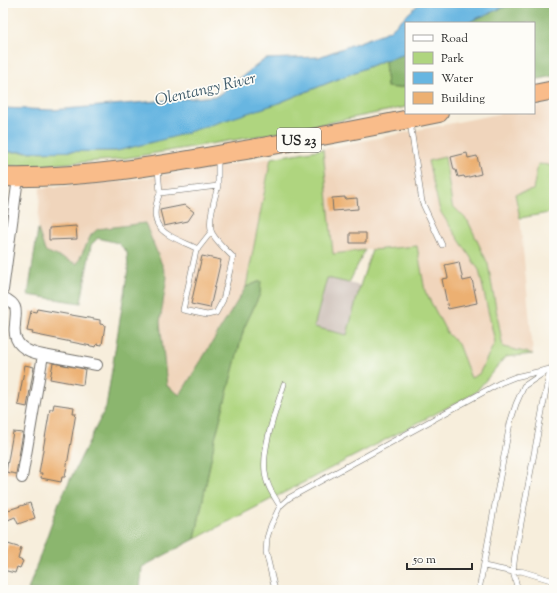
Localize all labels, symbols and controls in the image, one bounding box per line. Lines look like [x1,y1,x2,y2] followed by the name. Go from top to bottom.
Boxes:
[405,22,535,114] legend
[441,30,468,48] text: Road
[441,50,464,68] text: Park
[153,68,259,113] water label: Olentangy River
[441,70,474,88] text: Water
[441,90,485,108] text: Building
[277,128,321,152] road number: US 23
[407,545,472,571] scale bar
[412,551,436,569] text: 50 m

